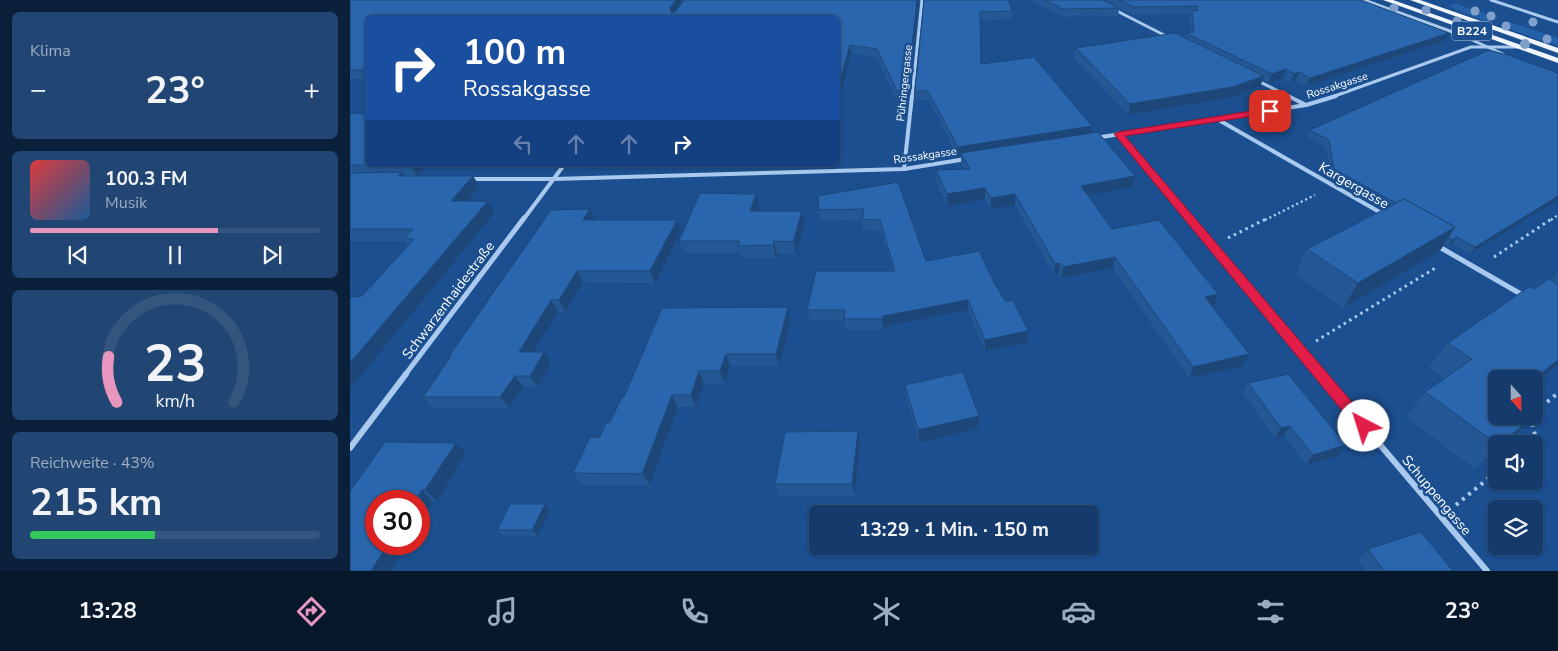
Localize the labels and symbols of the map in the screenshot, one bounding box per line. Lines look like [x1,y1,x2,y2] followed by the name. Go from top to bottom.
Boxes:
[1452,22,1492,40] road number: B224
[893,44,916,122] street label: Pühringergasse
[1304,68,1370,102] street label: Rossakgasse
[1249,90,1291,132] pin
[892,144,958,167] street label: Rossakgasse
[1315,158,1392,213] street label: Kargergasse
[398,237,499,363] street label: Schwarzenhaidestraße
[1488,370,1542,425] north arrow
[1337,399,1389,451] position arrow
[1397,451,1476,539] street label: Schuppengasse
[365,490,430,555] speed limit sign: 30

